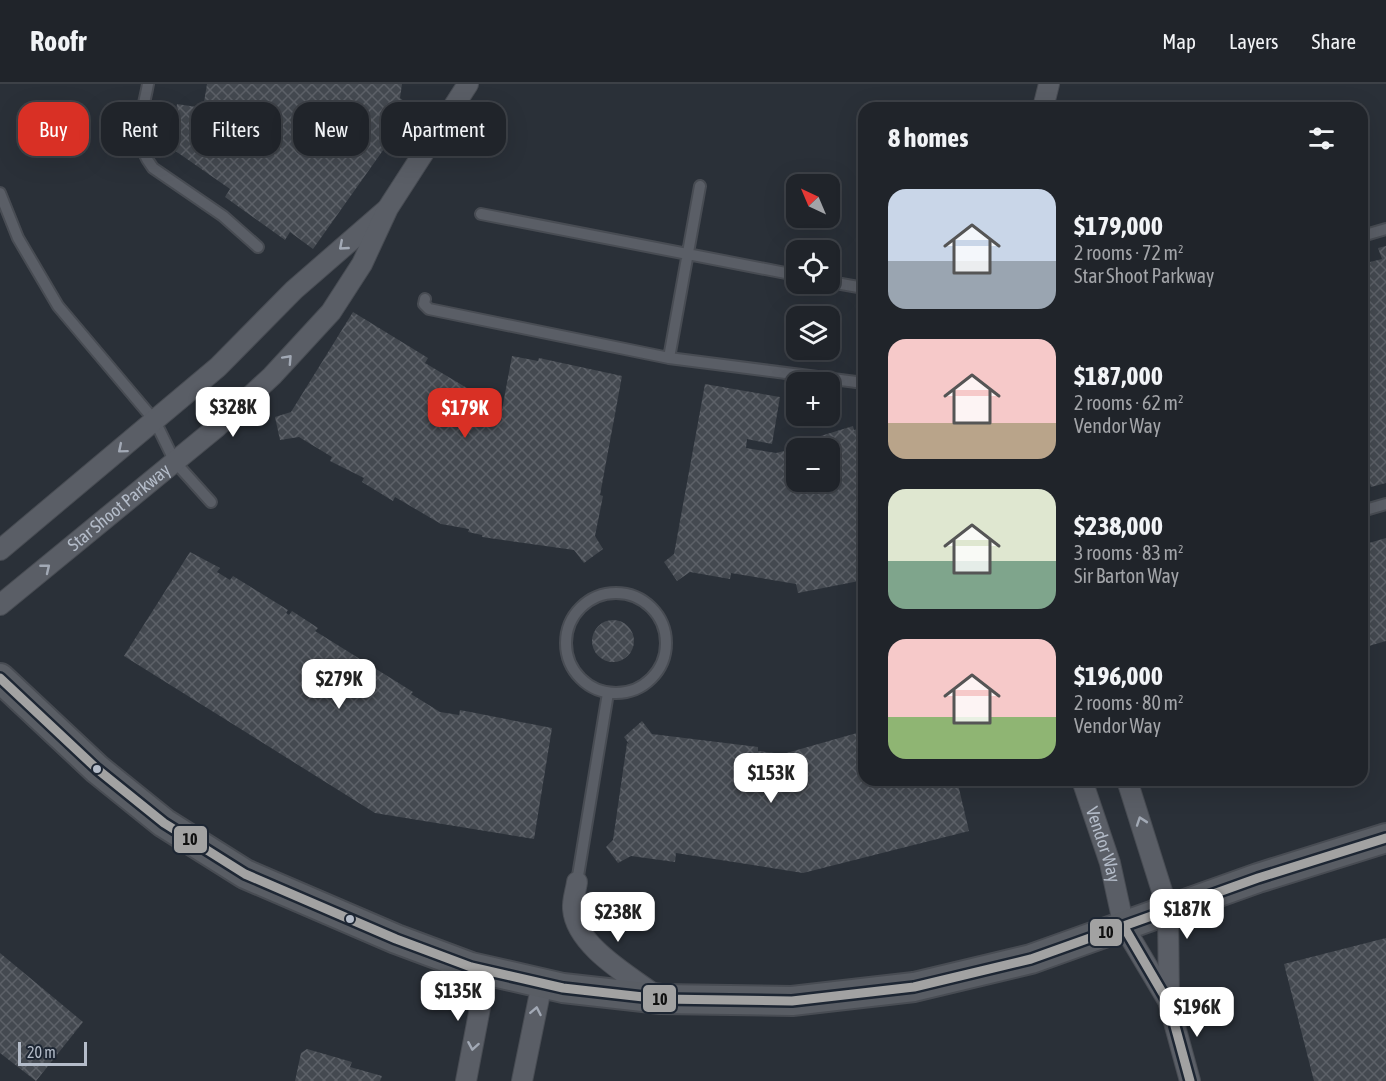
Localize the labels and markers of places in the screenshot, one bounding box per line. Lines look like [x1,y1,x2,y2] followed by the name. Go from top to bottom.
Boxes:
[191,387,275,438] pin: $328K
[423,388,507,439] pin: $179K
[297,659,381,710] pin: $279K
[729,753,813,804] pin: $153K
[91,763,103,775] unlabelled marker
[1145,889,1229,940] pin: $187K
[576,892,660,943] pin: $238K
[344,913,356,925] unlabelled marker
[416,971,500,1022] pin: $135K
[1155,987,1239,1038] pin: $196K

